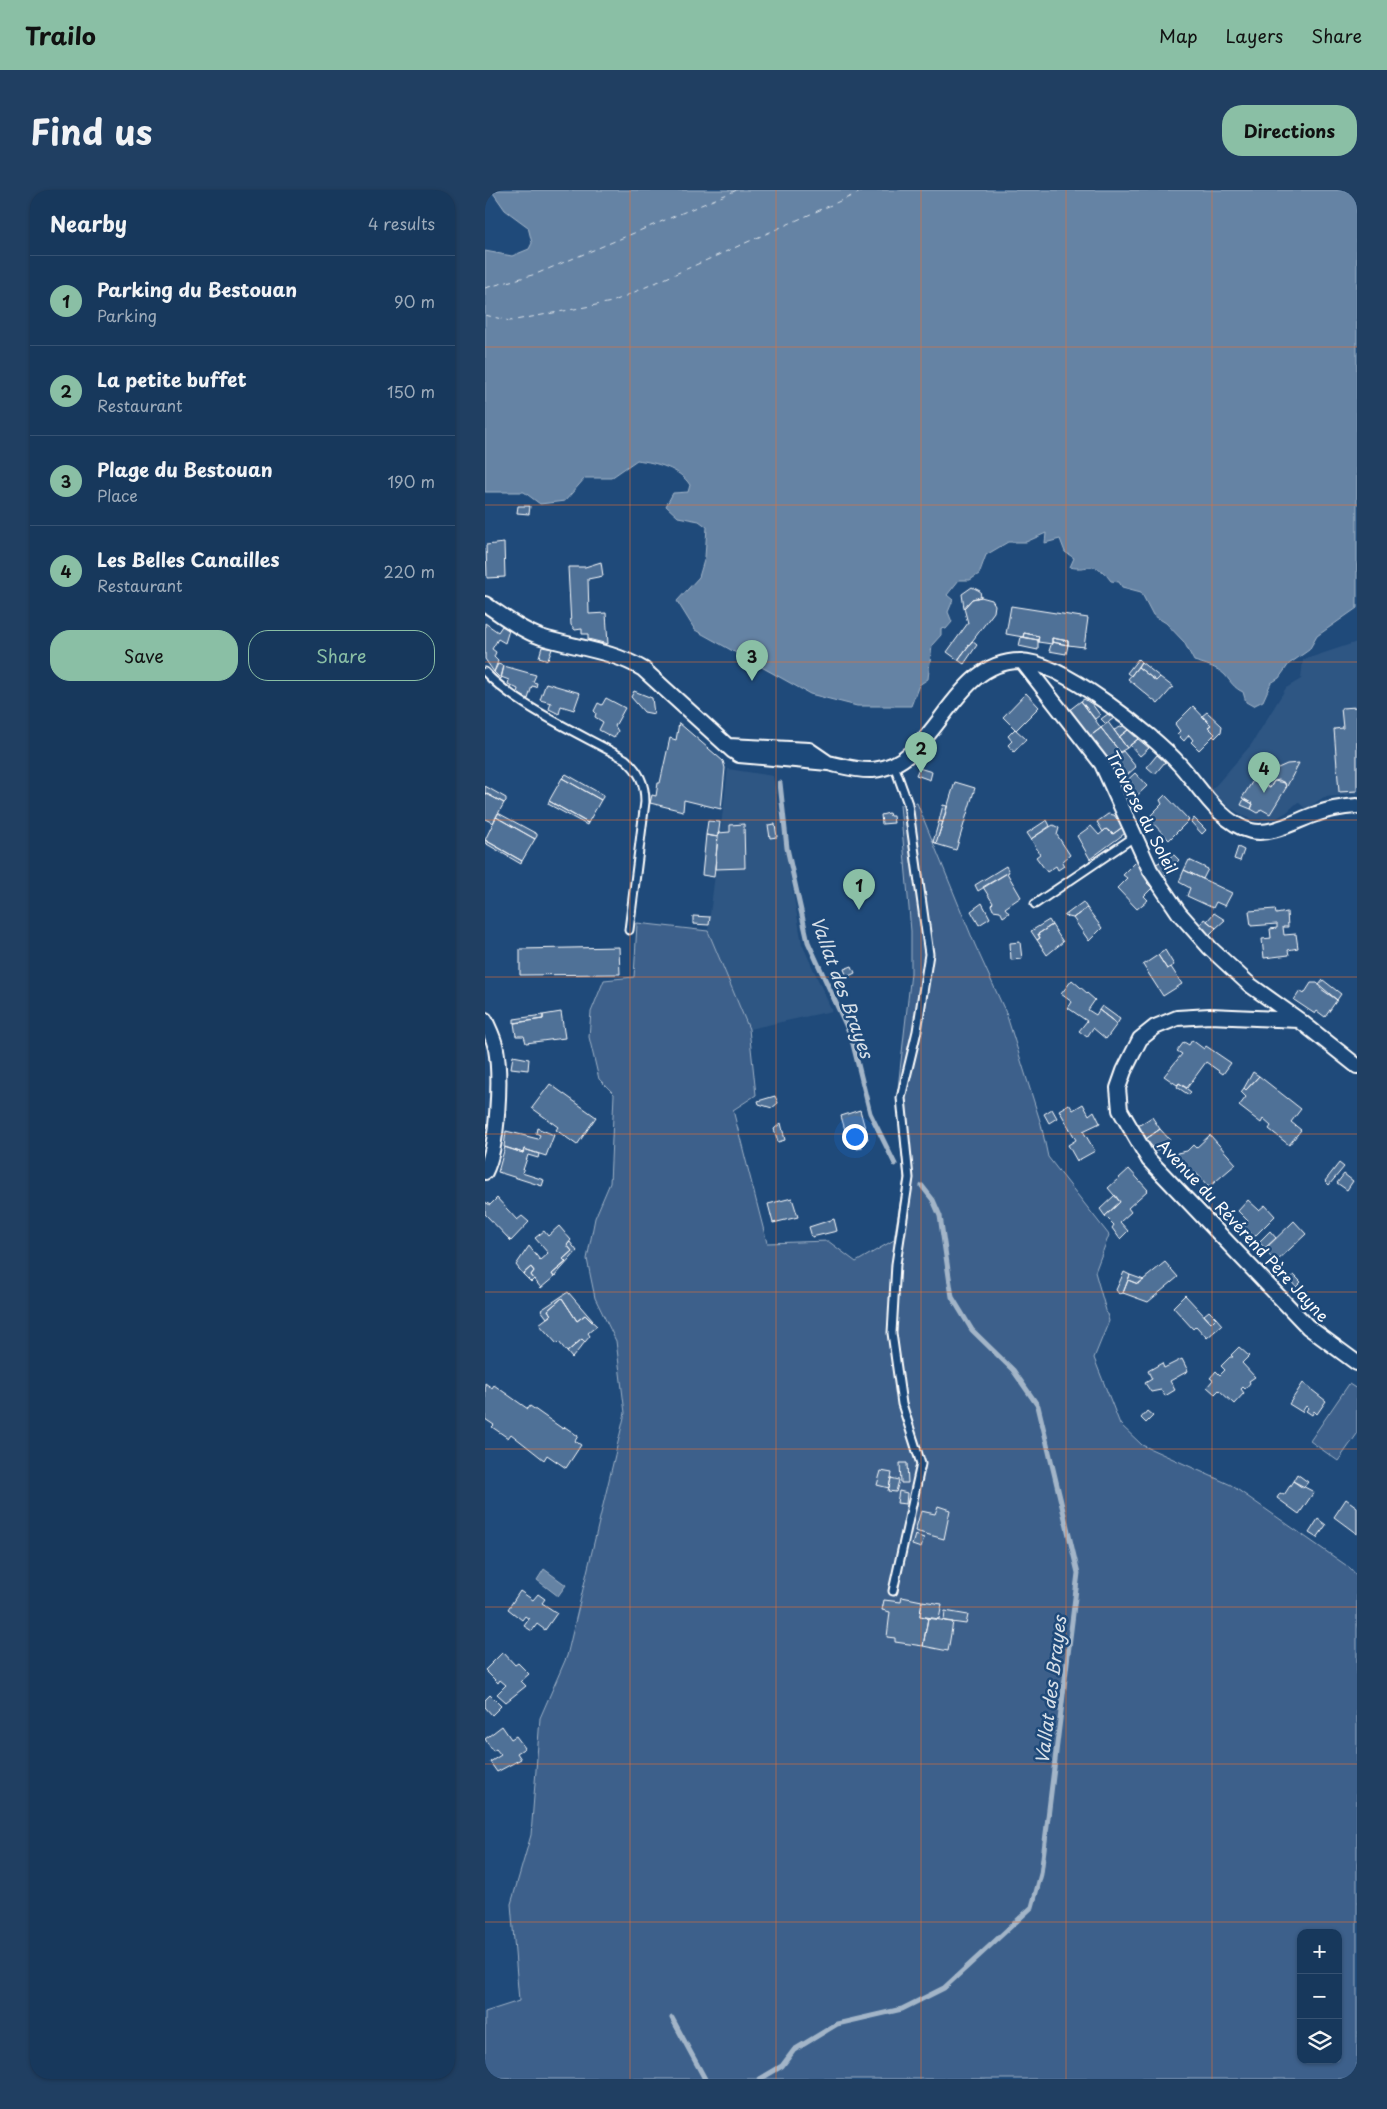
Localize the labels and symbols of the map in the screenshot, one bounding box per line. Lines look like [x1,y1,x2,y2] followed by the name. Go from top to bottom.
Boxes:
[736,640,768,681] pin: 3
[905,732,937,773] pin: 2
[1102,746,1184,878] street label: Traverse du Soleil
[1248,752,1280,793] pin: 4
[843,869,875,910] pin: 1
[805,912,882,1063] water label: Vallat des Brayes
[842,1124,868,1150] your location
[1153,1133,1336,1327] street label: Avenue du Révérend Père Jayne
[1028,1613,1073,1766] water label: Vallat des Brayes

